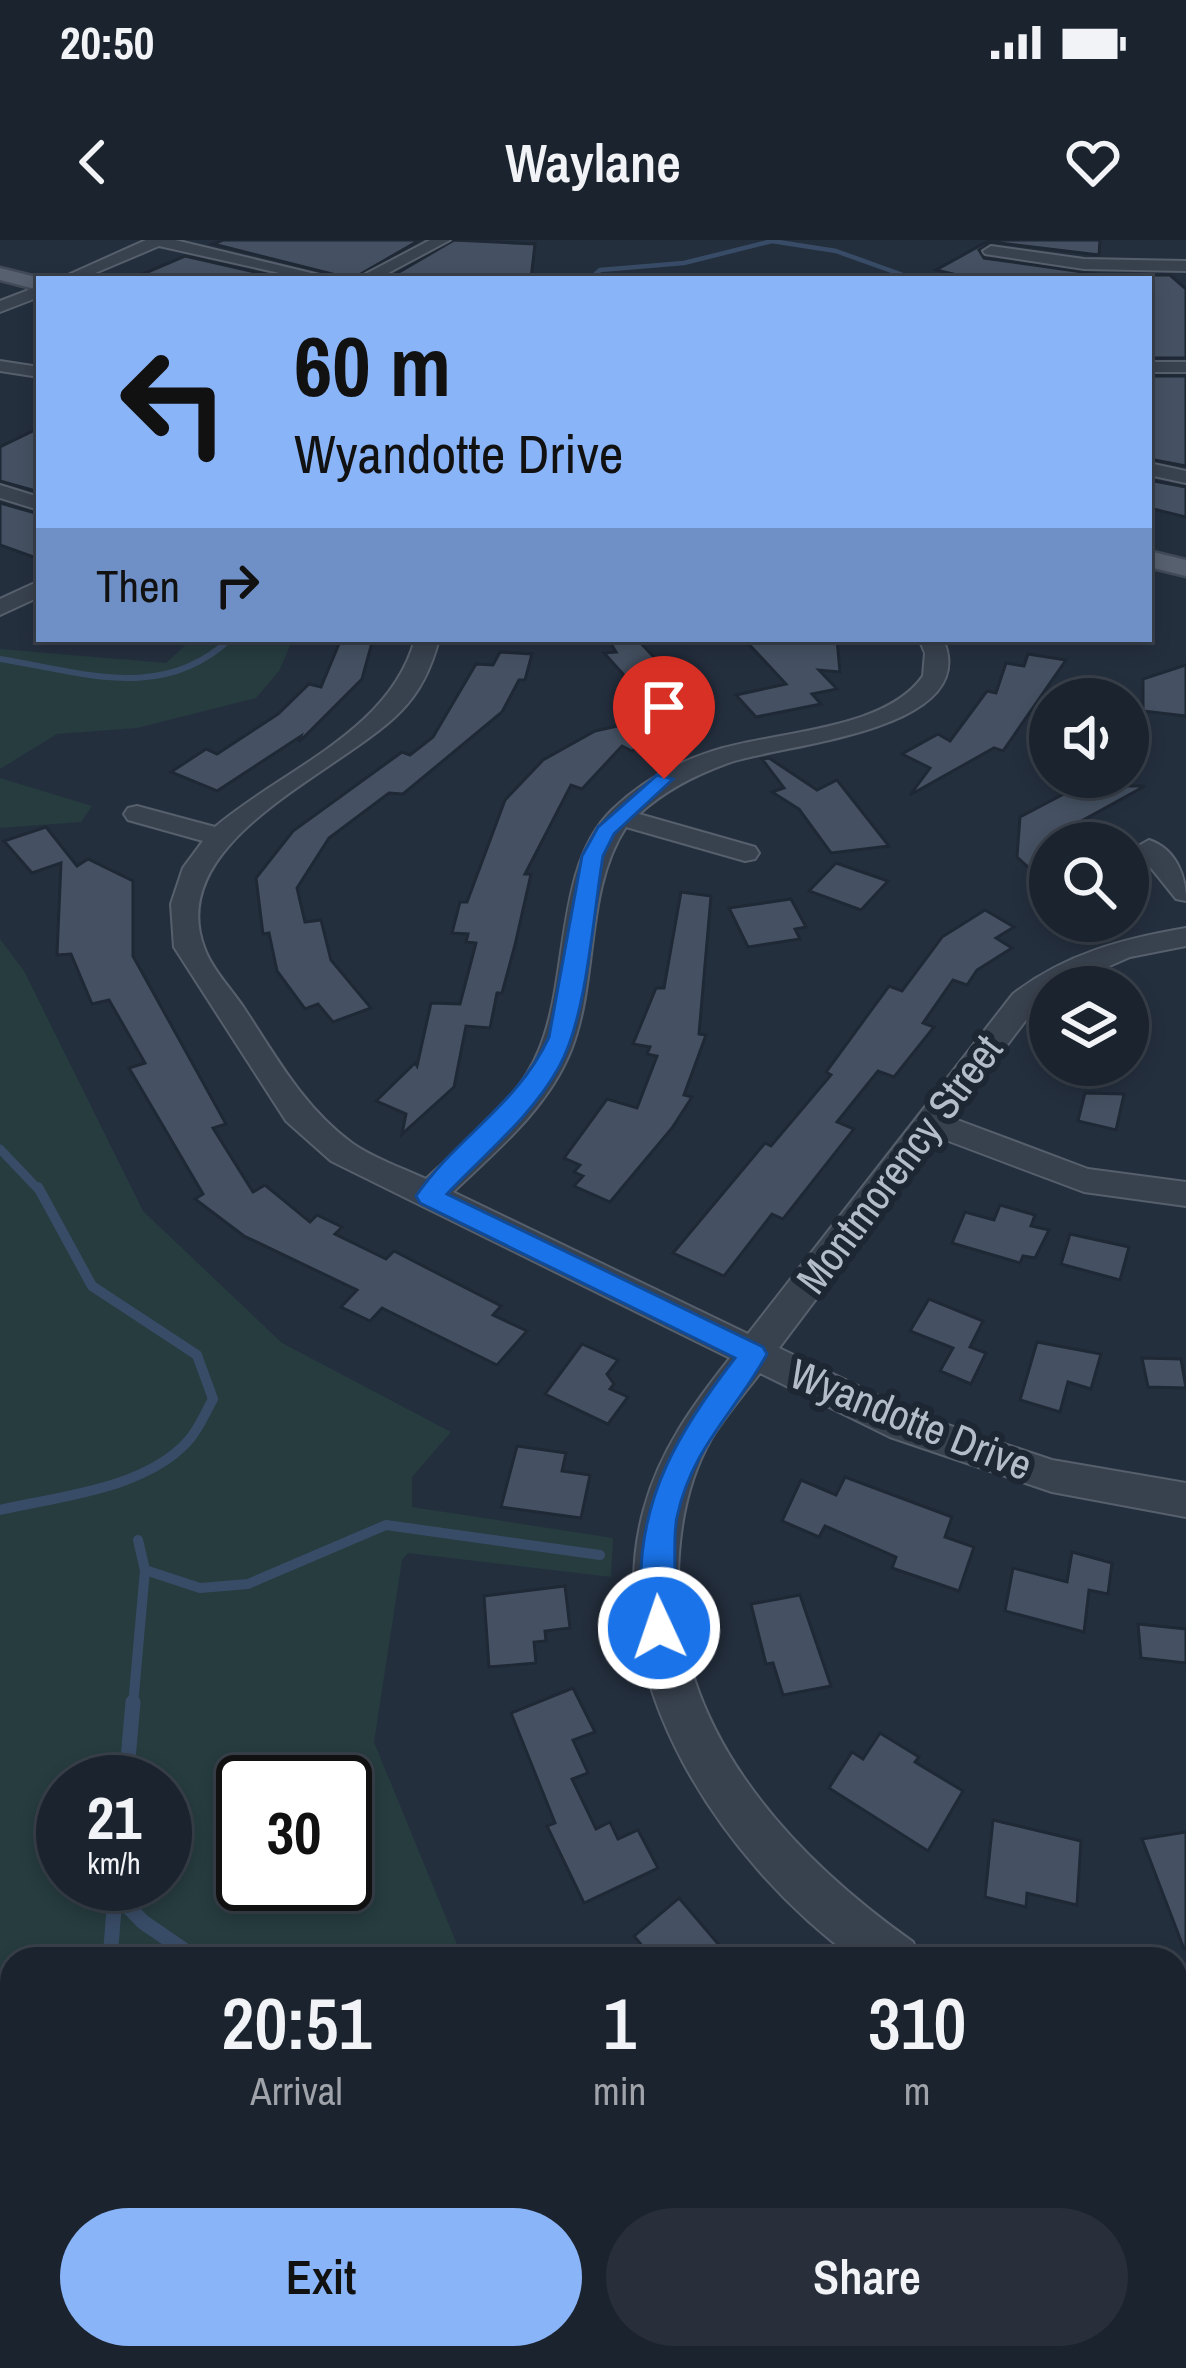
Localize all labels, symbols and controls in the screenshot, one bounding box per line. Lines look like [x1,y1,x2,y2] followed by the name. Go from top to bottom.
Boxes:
[60,12,154,73] text: 20:50
[505,126,681,199] text: Waylane
[60,129,126,195] icon: back
[1060,129,1126,195] icon: heart
[294,309,451,422] text: 60 m
[96,324,252,480] icon: left
[294,417,623,490] text: Wyandotte Drive
[204,552,270,618] icon: right
[96,555,180,616] text: Then
[613,656,715,779] pin
[631,674,697,740] icon: arrive
[1029,678,1149,1086] map controls
[1029,678,1149,798] button: sound
[1029,822,1149,942] button: search
[1029,966,1149,1086] button: layers
[783,1023,1015,1305] street label: Montmorency Street
[782,1345,1040,1493] street label: Wyandotte Drive
[596,1565,722,1691] position arrow
[216,1755,372,1911] speed limit sign: 30
[87,1777,141,1858] text: 21
[87,1843,141,1883] text: km/h
[222,1974,371,2071] text: 20:51
[603,1974,636,2071] text: 1
[868,1974,966,2071] text: 310
[250,2065,343,2117] text: Arrival
[593,2065,646,2117] text: min
[904,2065,930,2117] text: m
[60,2208,582,2346] button: Exit
[606,2208,1128,2346] button: Share

